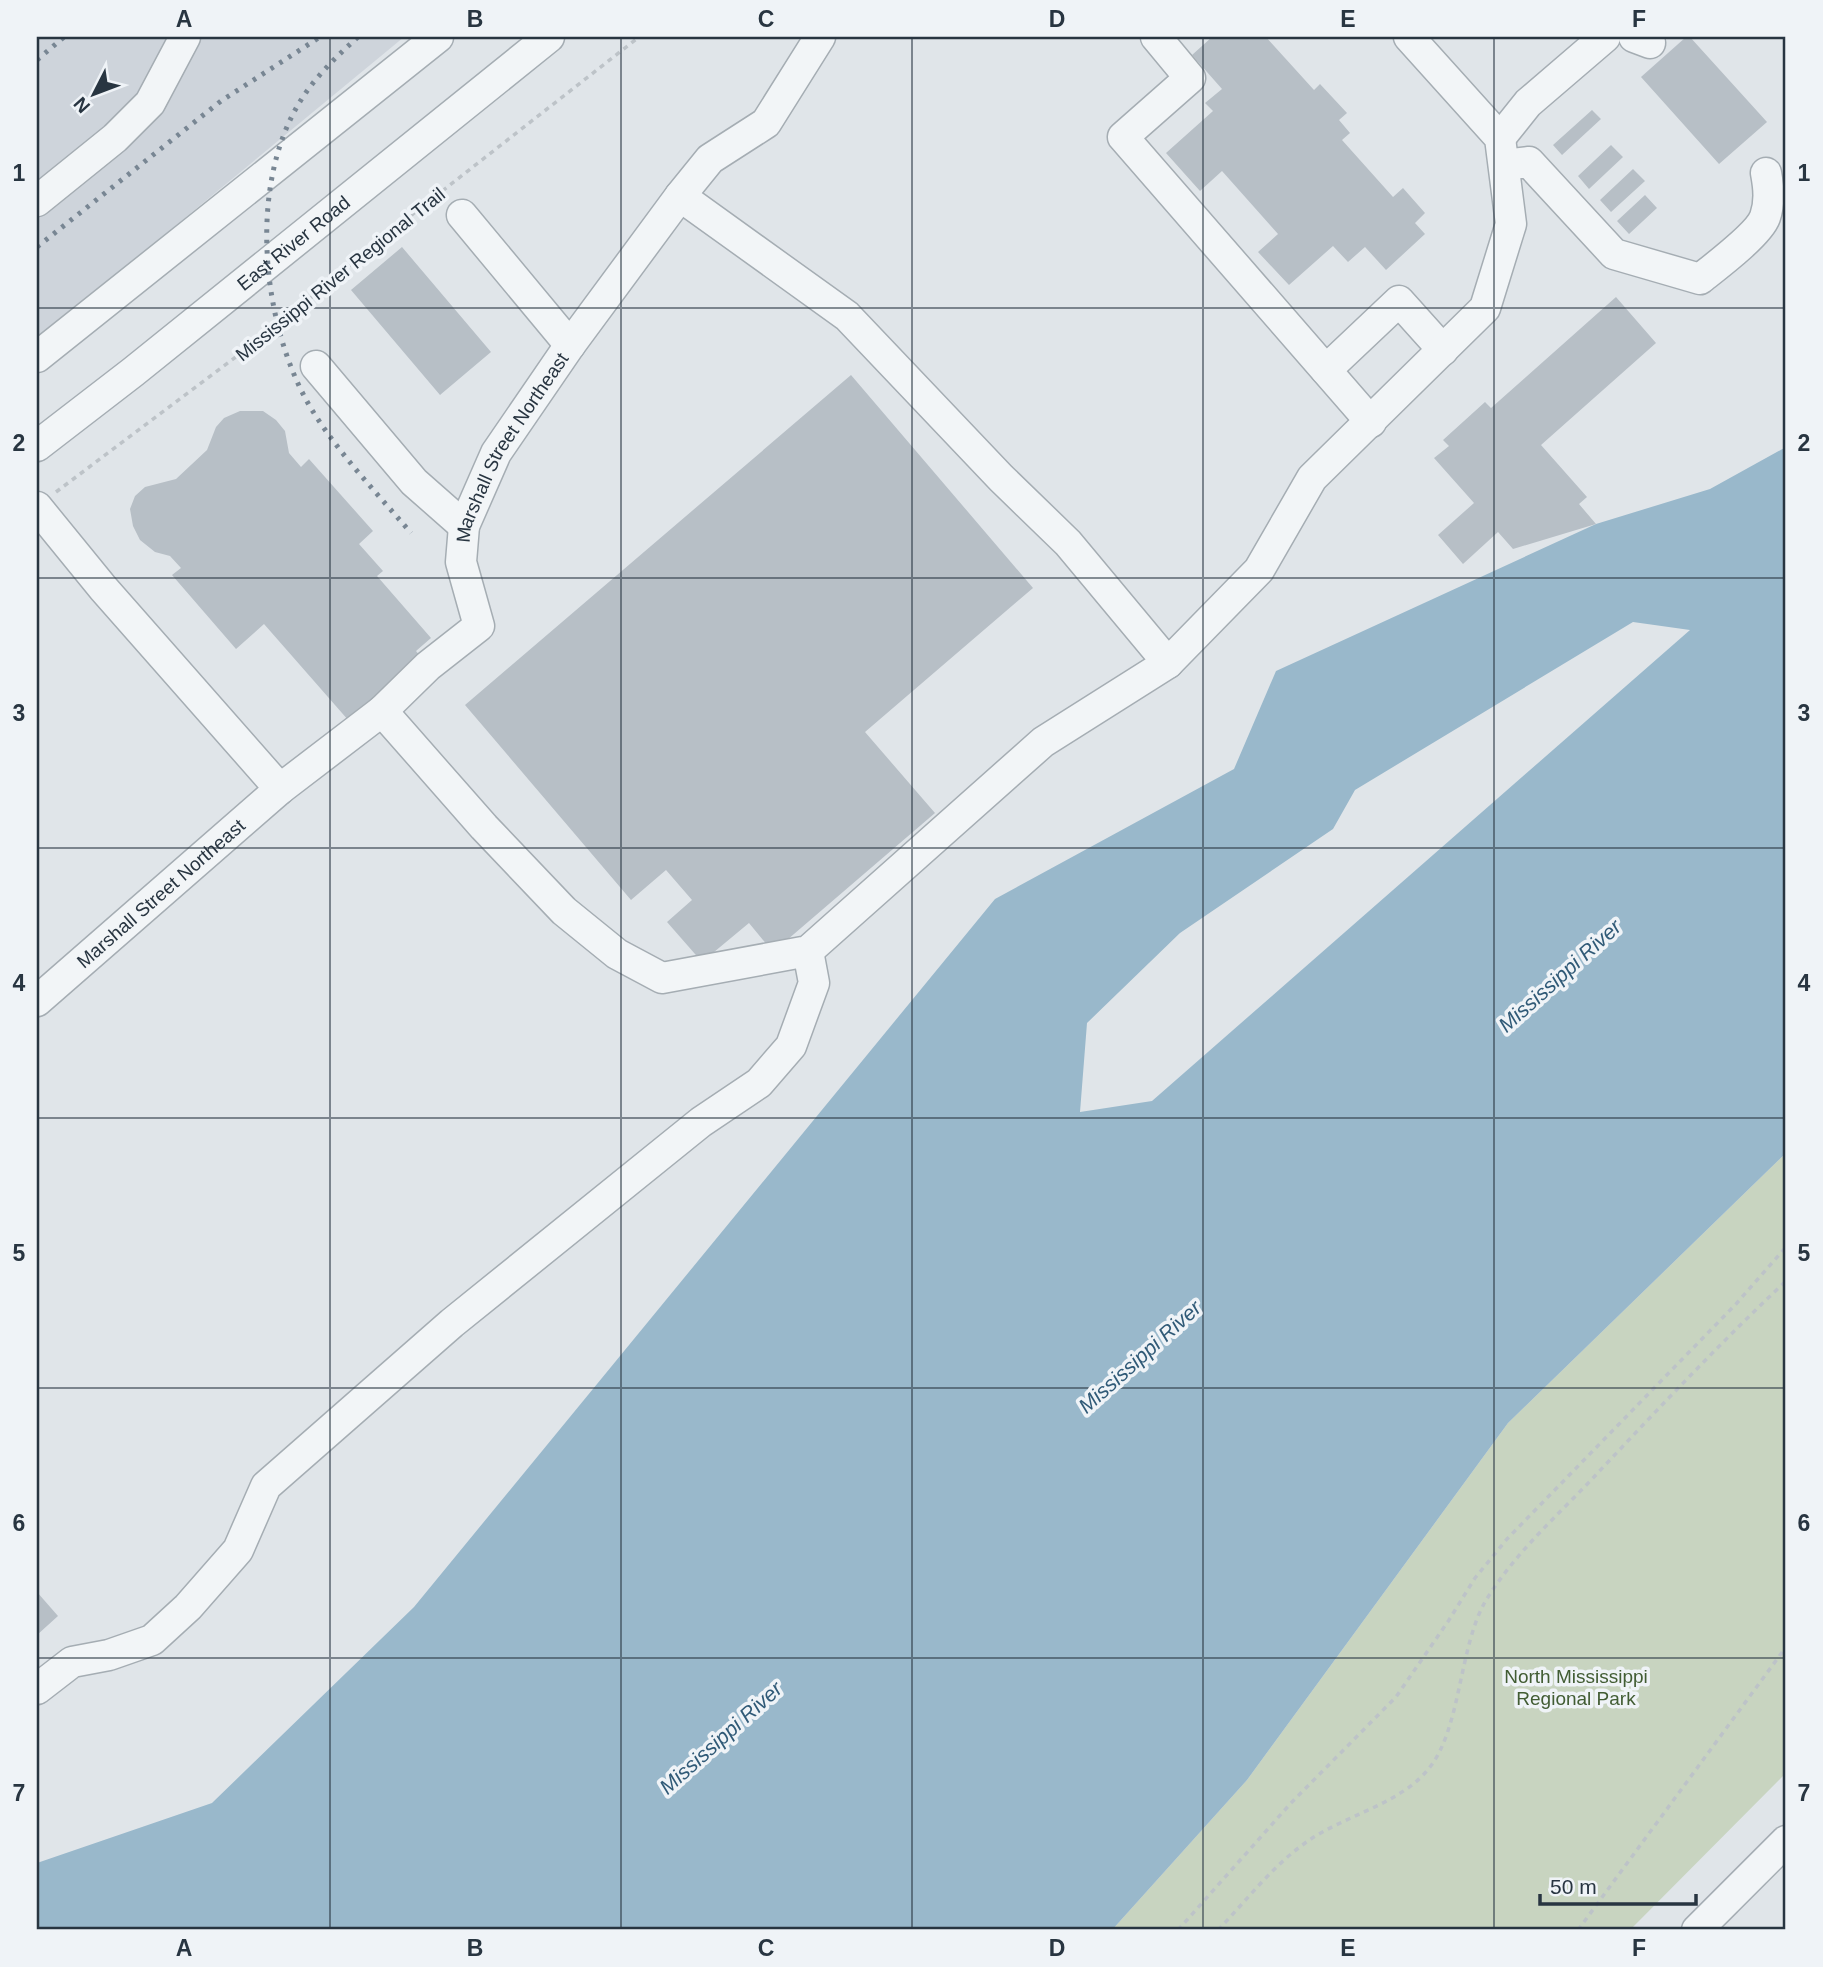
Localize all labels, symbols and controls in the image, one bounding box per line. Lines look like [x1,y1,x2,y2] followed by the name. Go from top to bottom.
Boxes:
[176,6,192,32] text: A
[467,6,483,32] text: B
[758,6,774,32] text: C
[1049,6,1065,32] text: D
[1340,6,1356,32] text: E
[1632,6,1646,32] text: F
[60,60,130,130] north arrow
[69,93,94,117] text: N
[13,160,26,186] text: 1
[1798,160,1811,186] text: 1
[232,183,449,365] street label: Mississippi River Regional Trail
[233,192,354,295] street label: East River Road
[453,348,573,543] street label: Marshall Street Northeast
[13,430,25,456] text: 2
[1798,430,1810,456] text: 2
[13,700,25,726] text: 3
[1798,700,1810,726] text: 3
[73,814,250,972] street label: Marshall Street Northeast
[1494,914,1626,1036] water label: Mississippi River
[13,970,26,996] text: 4
[1798,970,1811,996] text: 4
[13,1240,26,1266] text: 5
[1798,1240,1811,1266] text: 5
[1074,1295,1206,1417] water label: Mississippi River
[13,1510,25,1536] text: 6
[1798,1510,1810,1536] text: 6
[1504,1666,1648,1709] park label: North Mississippi Regional Park
[655,1676,787,1798] water label: Mississippi River
[13,1780,25,1806] text: 7
[1798,1780,1810,1806] text: 7
[1540,1862,1695,1906] scale bar
[1550,1875,1597,1898] text: 50 m
[176,1935,192,1961] text: A
[467,1935,483,1961] text: B
[758,1935,774,1961] text: C
[1049,1935,1065,1961] text: D
[1340,1935,1356,1961] text: E
[1632,1935,1646,1961] text: F

